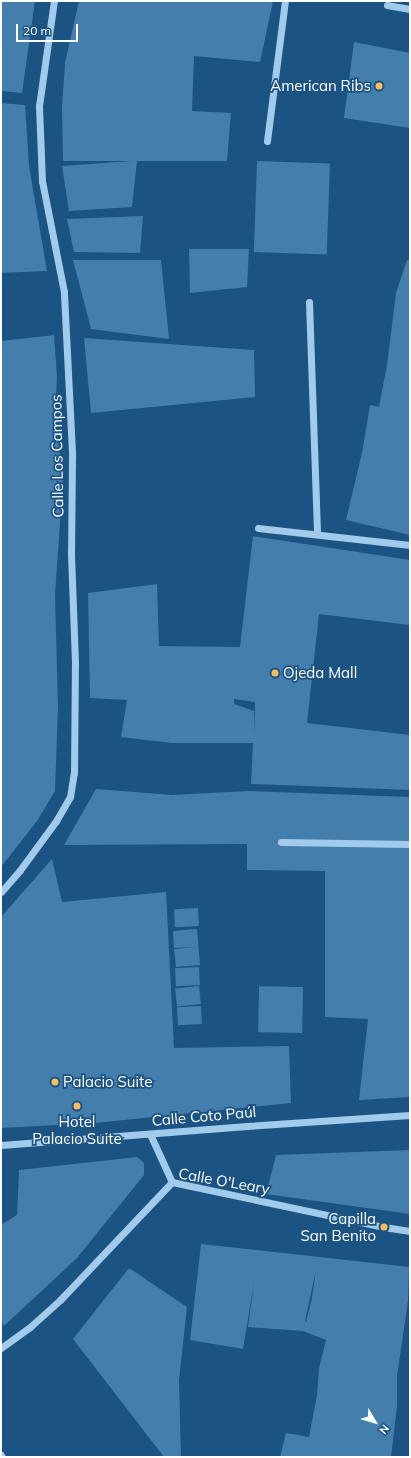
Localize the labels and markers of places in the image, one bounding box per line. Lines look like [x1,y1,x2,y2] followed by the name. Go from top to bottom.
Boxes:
[270,77,371,95] place label: American Ribs
[374,81,384,91] marker: American Ribs
[283,664,357,682] place label: Ojeda Mall
[270,668,280,678] marker: Ojeda Mall
[63,1073,152,1091] place label: Palacio Suite
[50,1077,60,1087] marker: Palacio Suite
[72,1101,82,1111] marker: Hotel Palacio Suite
[32,1112,122,1147] place label: Hotel Palacio Suite
[300,1209,376,1244] place label: Capilla San Benito
[379,1222,389,1232] marker: Capilla San Benito

